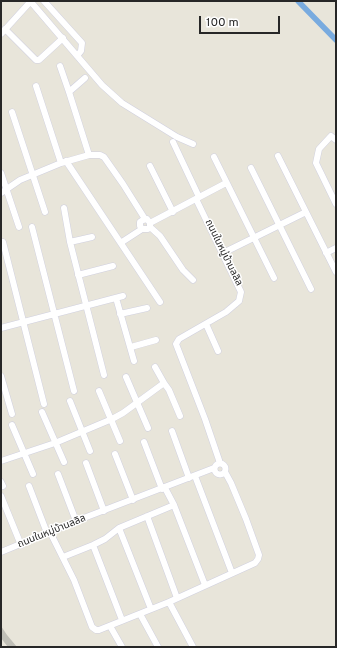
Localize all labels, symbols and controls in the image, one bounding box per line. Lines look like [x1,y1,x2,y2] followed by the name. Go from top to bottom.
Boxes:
[201,8,282,34] scale bar
[206,15,239,31] text: 100 m
[202,218,244,288] street label: ถนนในหมู่บ้านลลิล
[16,513,88,551] street label: ถนนในหมู่บ้านลลิล

